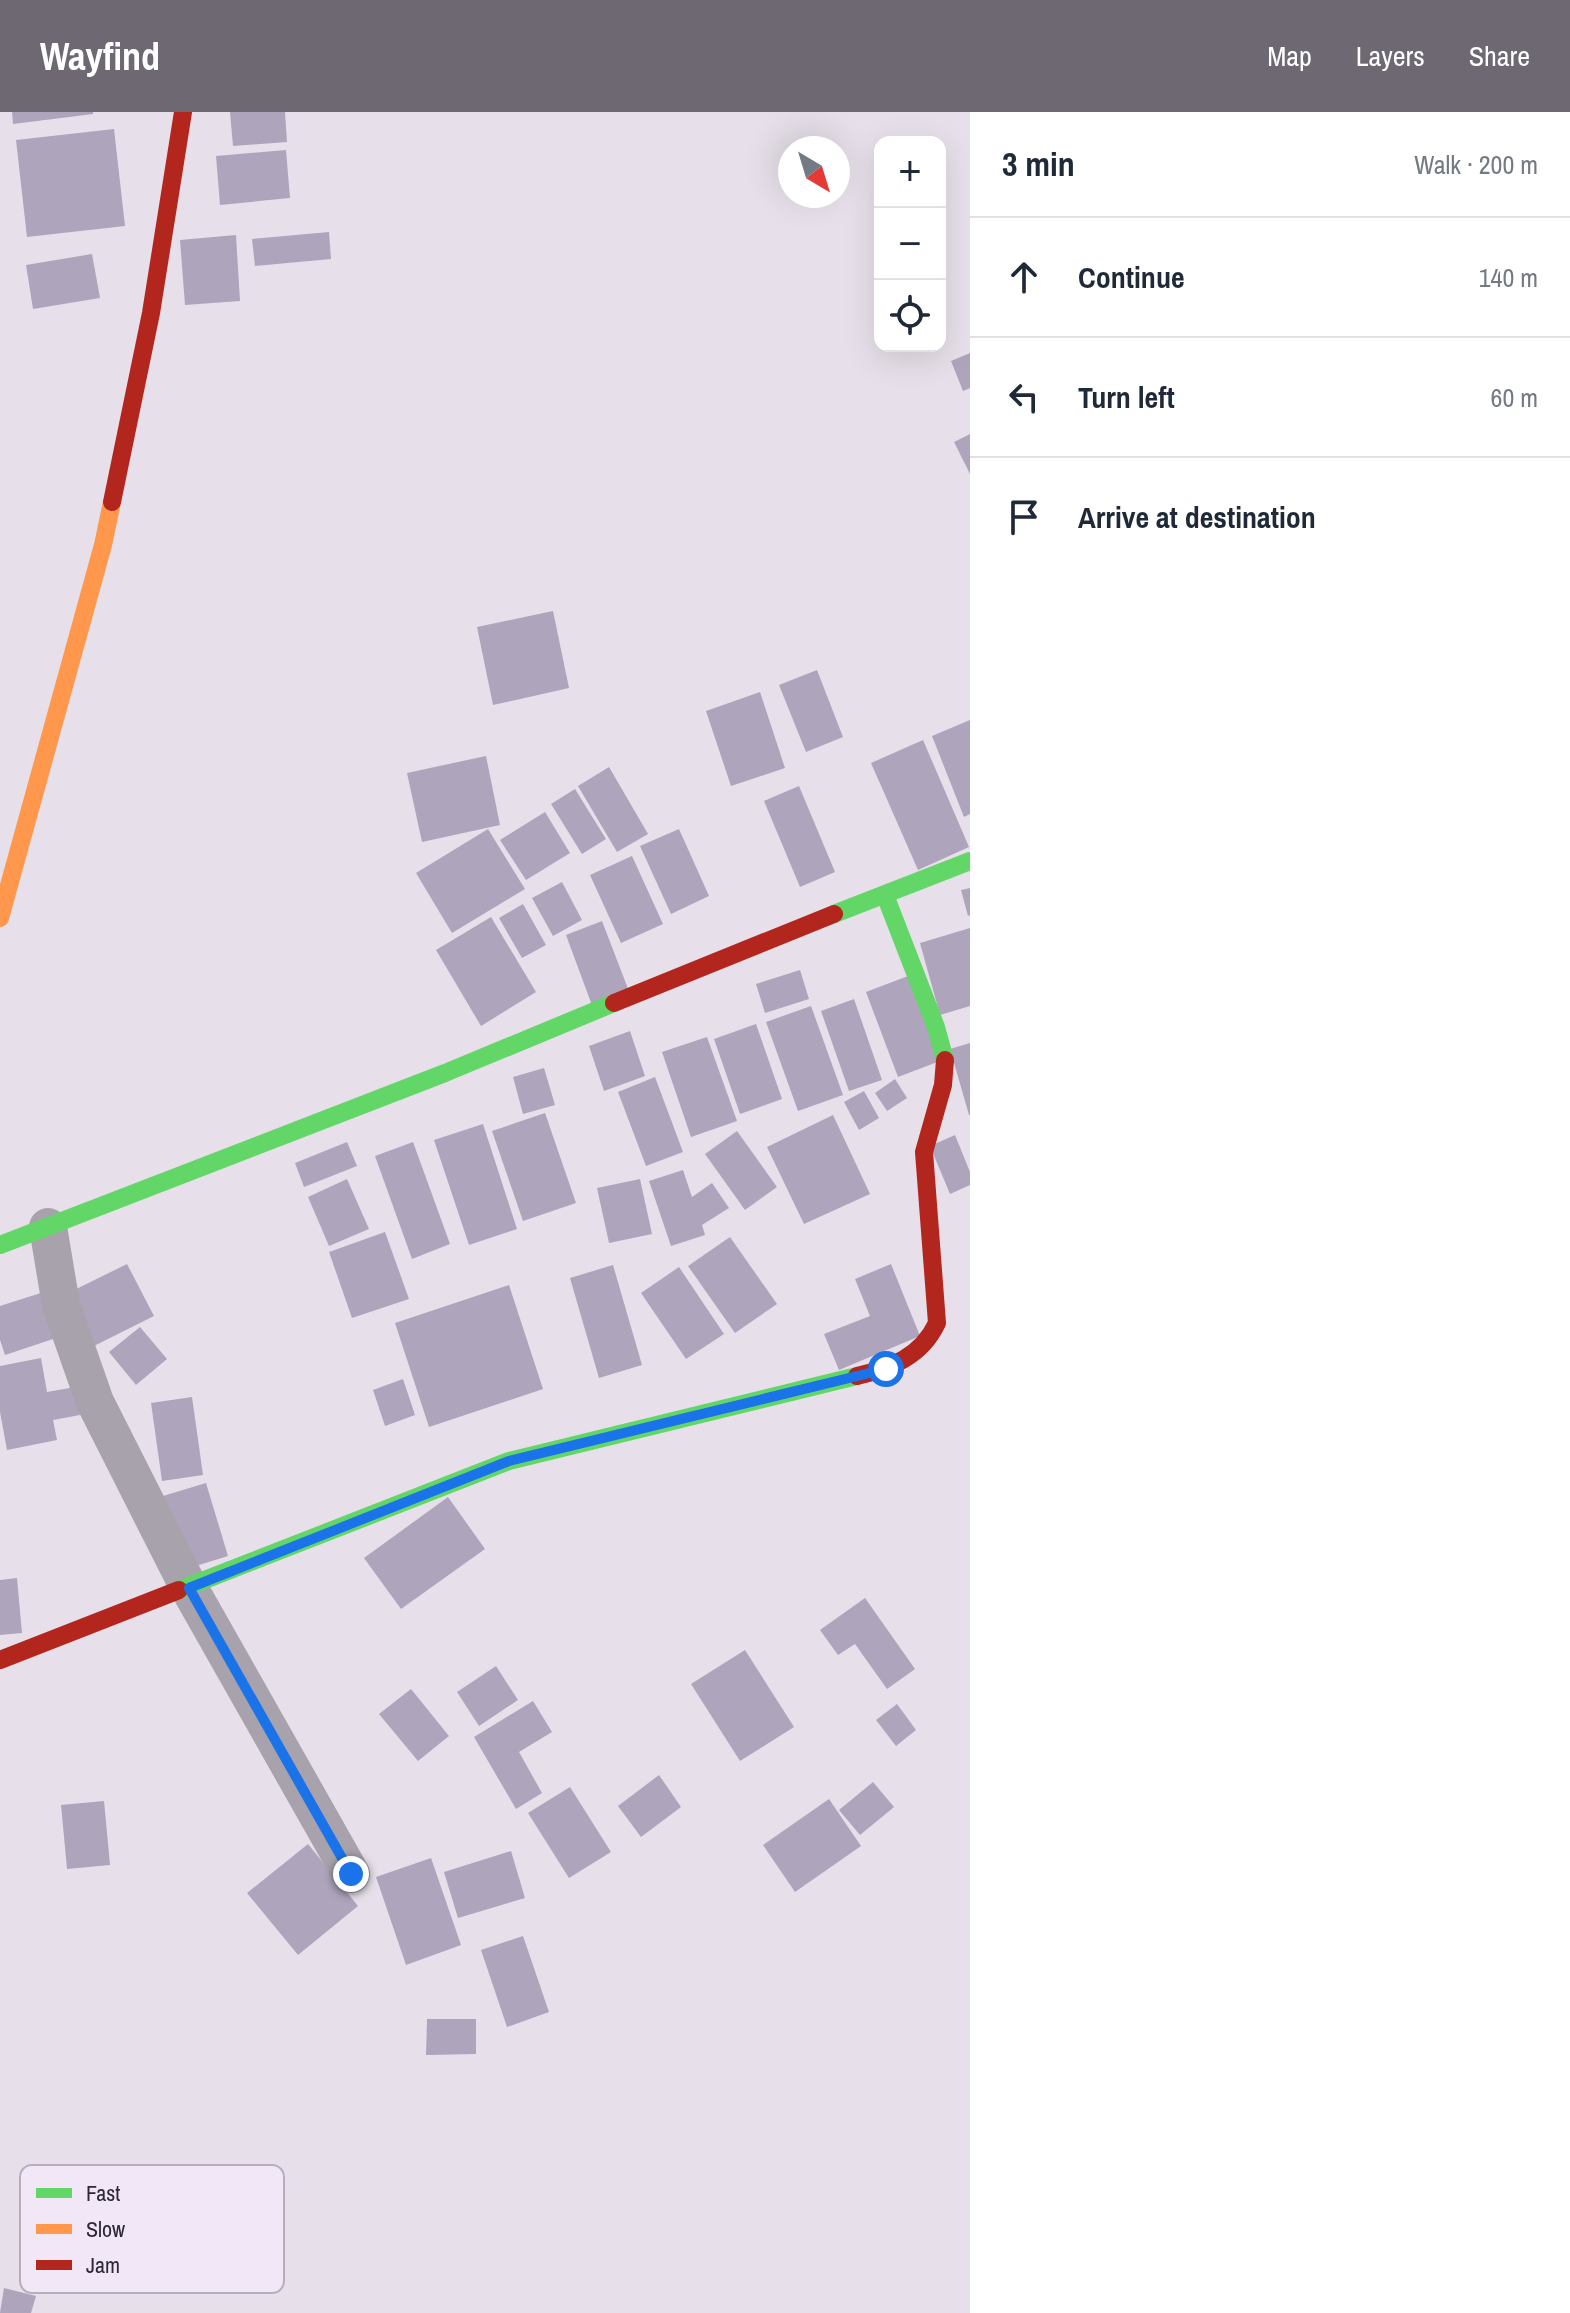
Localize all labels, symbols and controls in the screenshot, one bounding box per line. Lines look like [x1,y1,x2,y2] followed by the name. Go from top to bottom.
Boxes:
[40,31,160,82] text: Wayfind
[1267,37,1312,75] text: Map
[1356,37,1425,75] text: Layers
[1469,37,1530,75] text: Share
[778,136,850,208] north arrow
[874,136,946,352] map controls
[874,136,946,208] button: +
[1002,141,1075,187] text: 3 min
[1414,147,1538,182] text: Walk · 200 m
[874,208,946,280] button: −
[1002,255,1046,299] icon: ahead
[1078,257,1185,297] text: Continue
[1479,260,1538,295] text: 140 m
[874,280,946,352] button: locate
[1002,375,1046,419] icon: left
[1078,377,1175,417] text: Turn left
[1491,380,1538,415] text: 60 m
[1002,495,1046,539] icon: arrive
[1078,497,1316,537] text: Arrive at destination
[868,1351,904,1387] route start
[333,1856,369,1892] route end
[20,2165,284,2293] legend
[86,2178,120,2208] text: Fast
[86,2214,125,2244] text: Slow
[86,2250,120,2280] text: Jam

